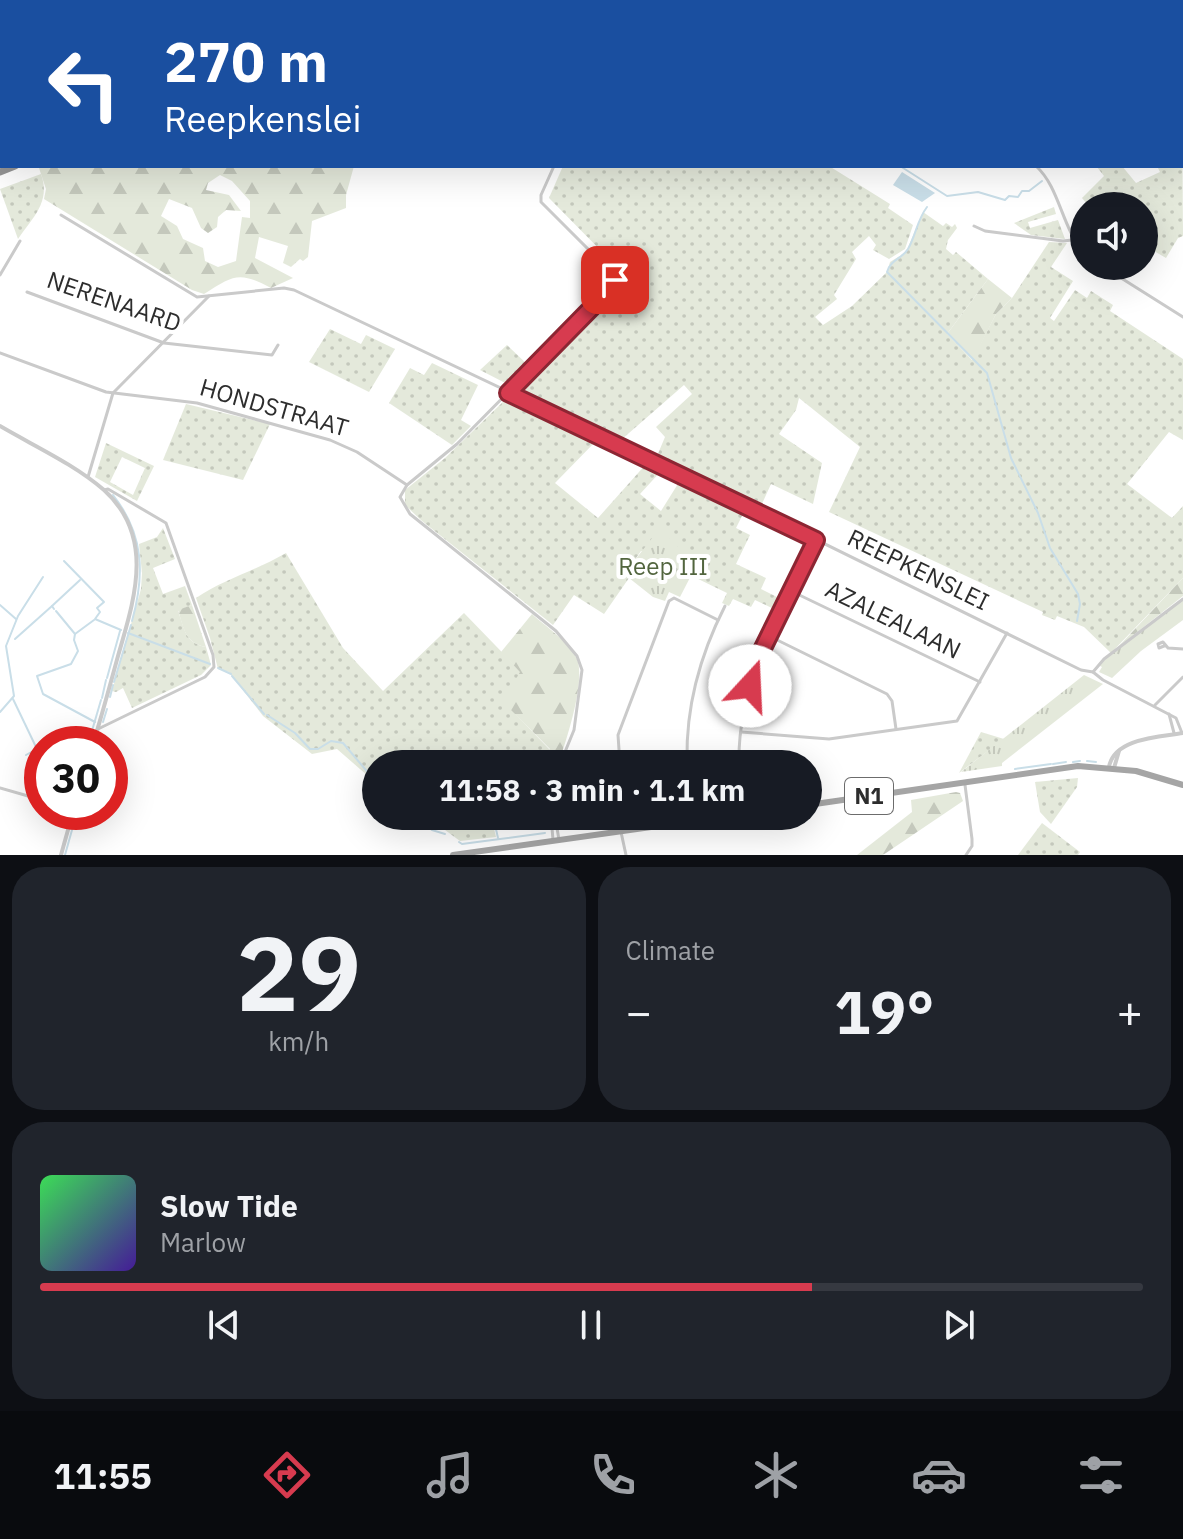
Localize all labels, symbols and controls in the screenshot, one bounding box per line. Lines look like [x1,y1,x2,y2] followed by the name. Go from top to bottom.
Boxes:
[164,25,328,97] text: 270 m
[32,32,136,136] icon: left
[164,95,362,142] text: Reepkenslei
[1070,192,1158,280] map controls
[1070,192,1158,280] button: sound
[581,246,649,314] pin
[593,258,637,302] icon: arrive
[43,263,186,339] street label: NERENAARD
[196,371,352,444] street label: HONDSTRAAT
[842,521,994,617] street label: REEPKENSLEI
[618,550,708,582] park label: Reep III
[821,573,966,666] street label: AZALEALAAN
[708,644,792,728] position arrow
[24,726,128,830] speed limit sign: 30
[439,770,745,809] text: 11:58 · 3 min · 1.1 km
[845,778,893,814] road number: N1
[236,904,361,1040] text: 29
[626,933,715,967] text: Climate
[834,972,934,1051] text: 19°
[626,983,652,1040] text: −
[1117,983,1143,1040] text: +
[268,1024,329,1058] text: km/h
[160,1186,298,1225] text: Slow Tide
[160,1225,246,1259] text: Marlow
[202,1303,246,1347] icon: previous
[569,1303,613,1347] icon: pause
[937,1303,981,1347] icon: next
[259,1447,315,1503] icon: directions
[422,1447,478,1503] icon: music
[585,1447,641,1503] icon: phone
[748,1447,804,1503] icon: climate
[911,1447,967,1503] icon: car
[1073,1447,1129,1503] icon: filters
[53,1452,152,1499] text: 11:55

